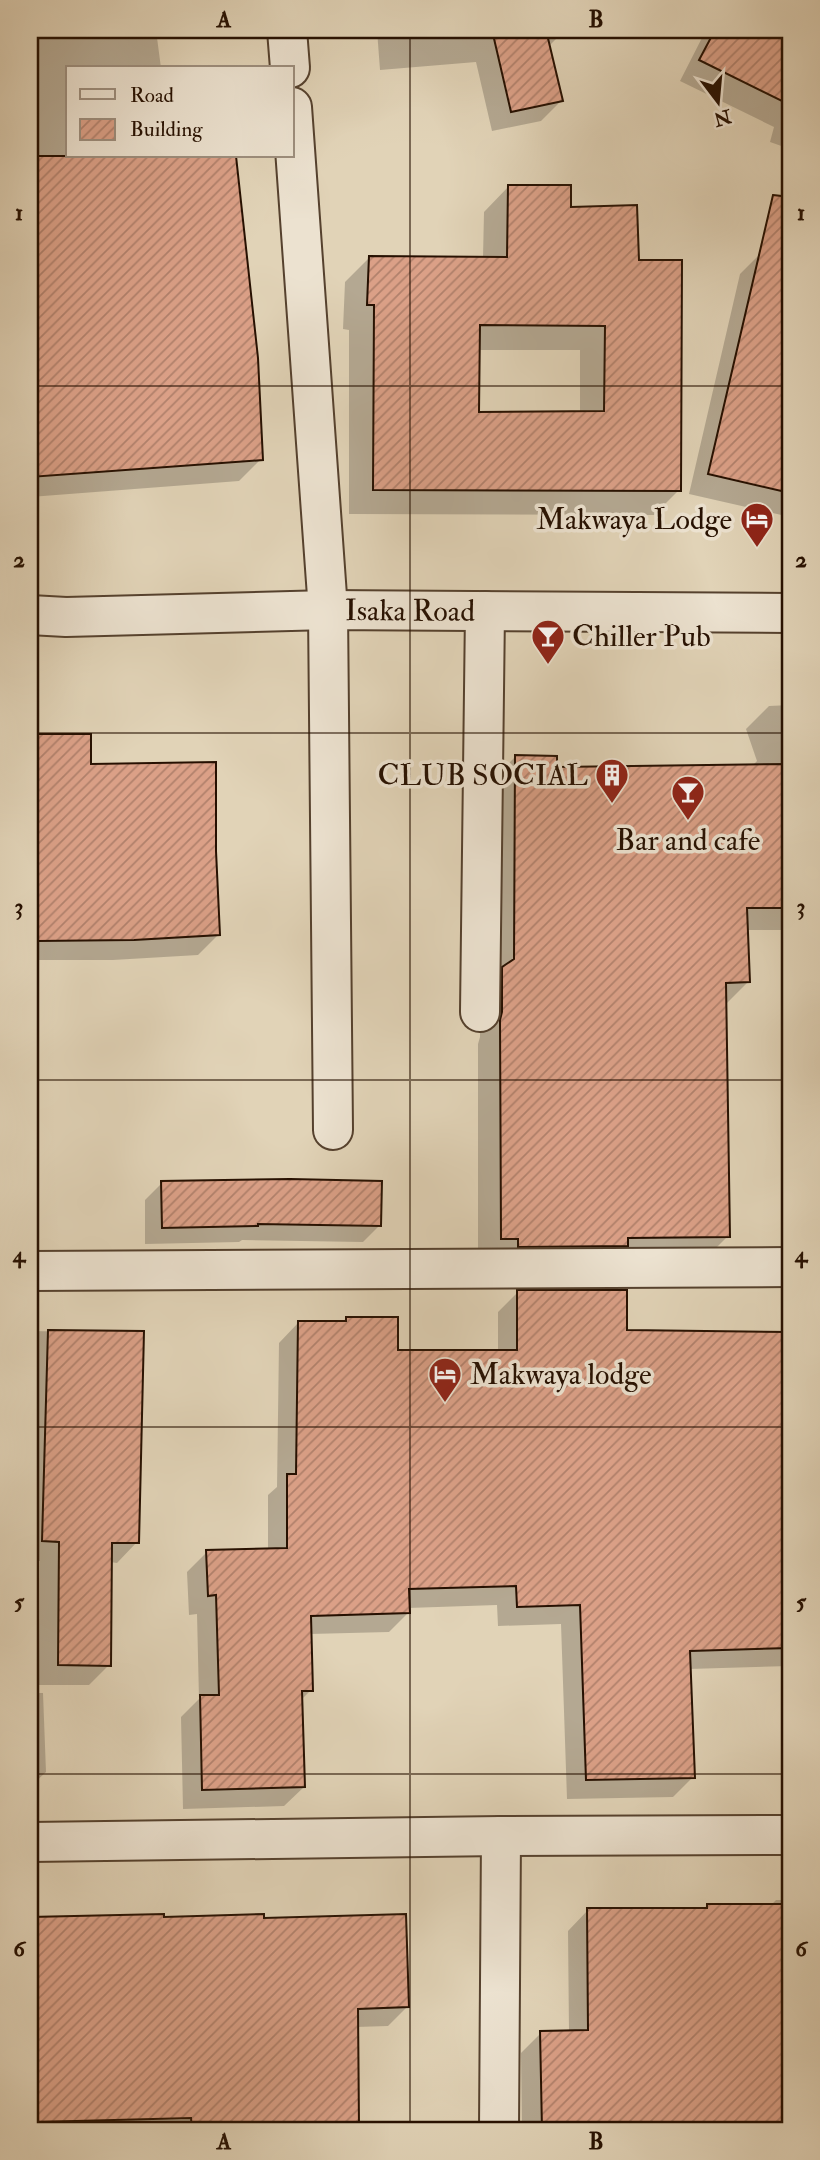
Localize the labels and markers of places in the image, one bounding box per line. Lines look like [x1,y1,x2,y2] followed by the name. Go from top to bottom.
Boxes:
[738,500,776,549] hotel icon: Makwaya Lodge
[536,501,732,538] place label: Makwaya Lodge
[529,617,567,666] bar icon: Chiller Pub
[572,618,711,655] place label: Chiller Pub
[593,756,631,805] building icon: CLUB SOCIAL
[378,757,588,794] place label: CLUB SOCIAL
[669,773,707,822] bar icon: Bar and cafe
[616,822,760,859] place label: Bar and cafe
[426,1355,464,1404] hotel icon: Makwaya lodge
[470,1356,652,1393] place label: Makwaya lodge

